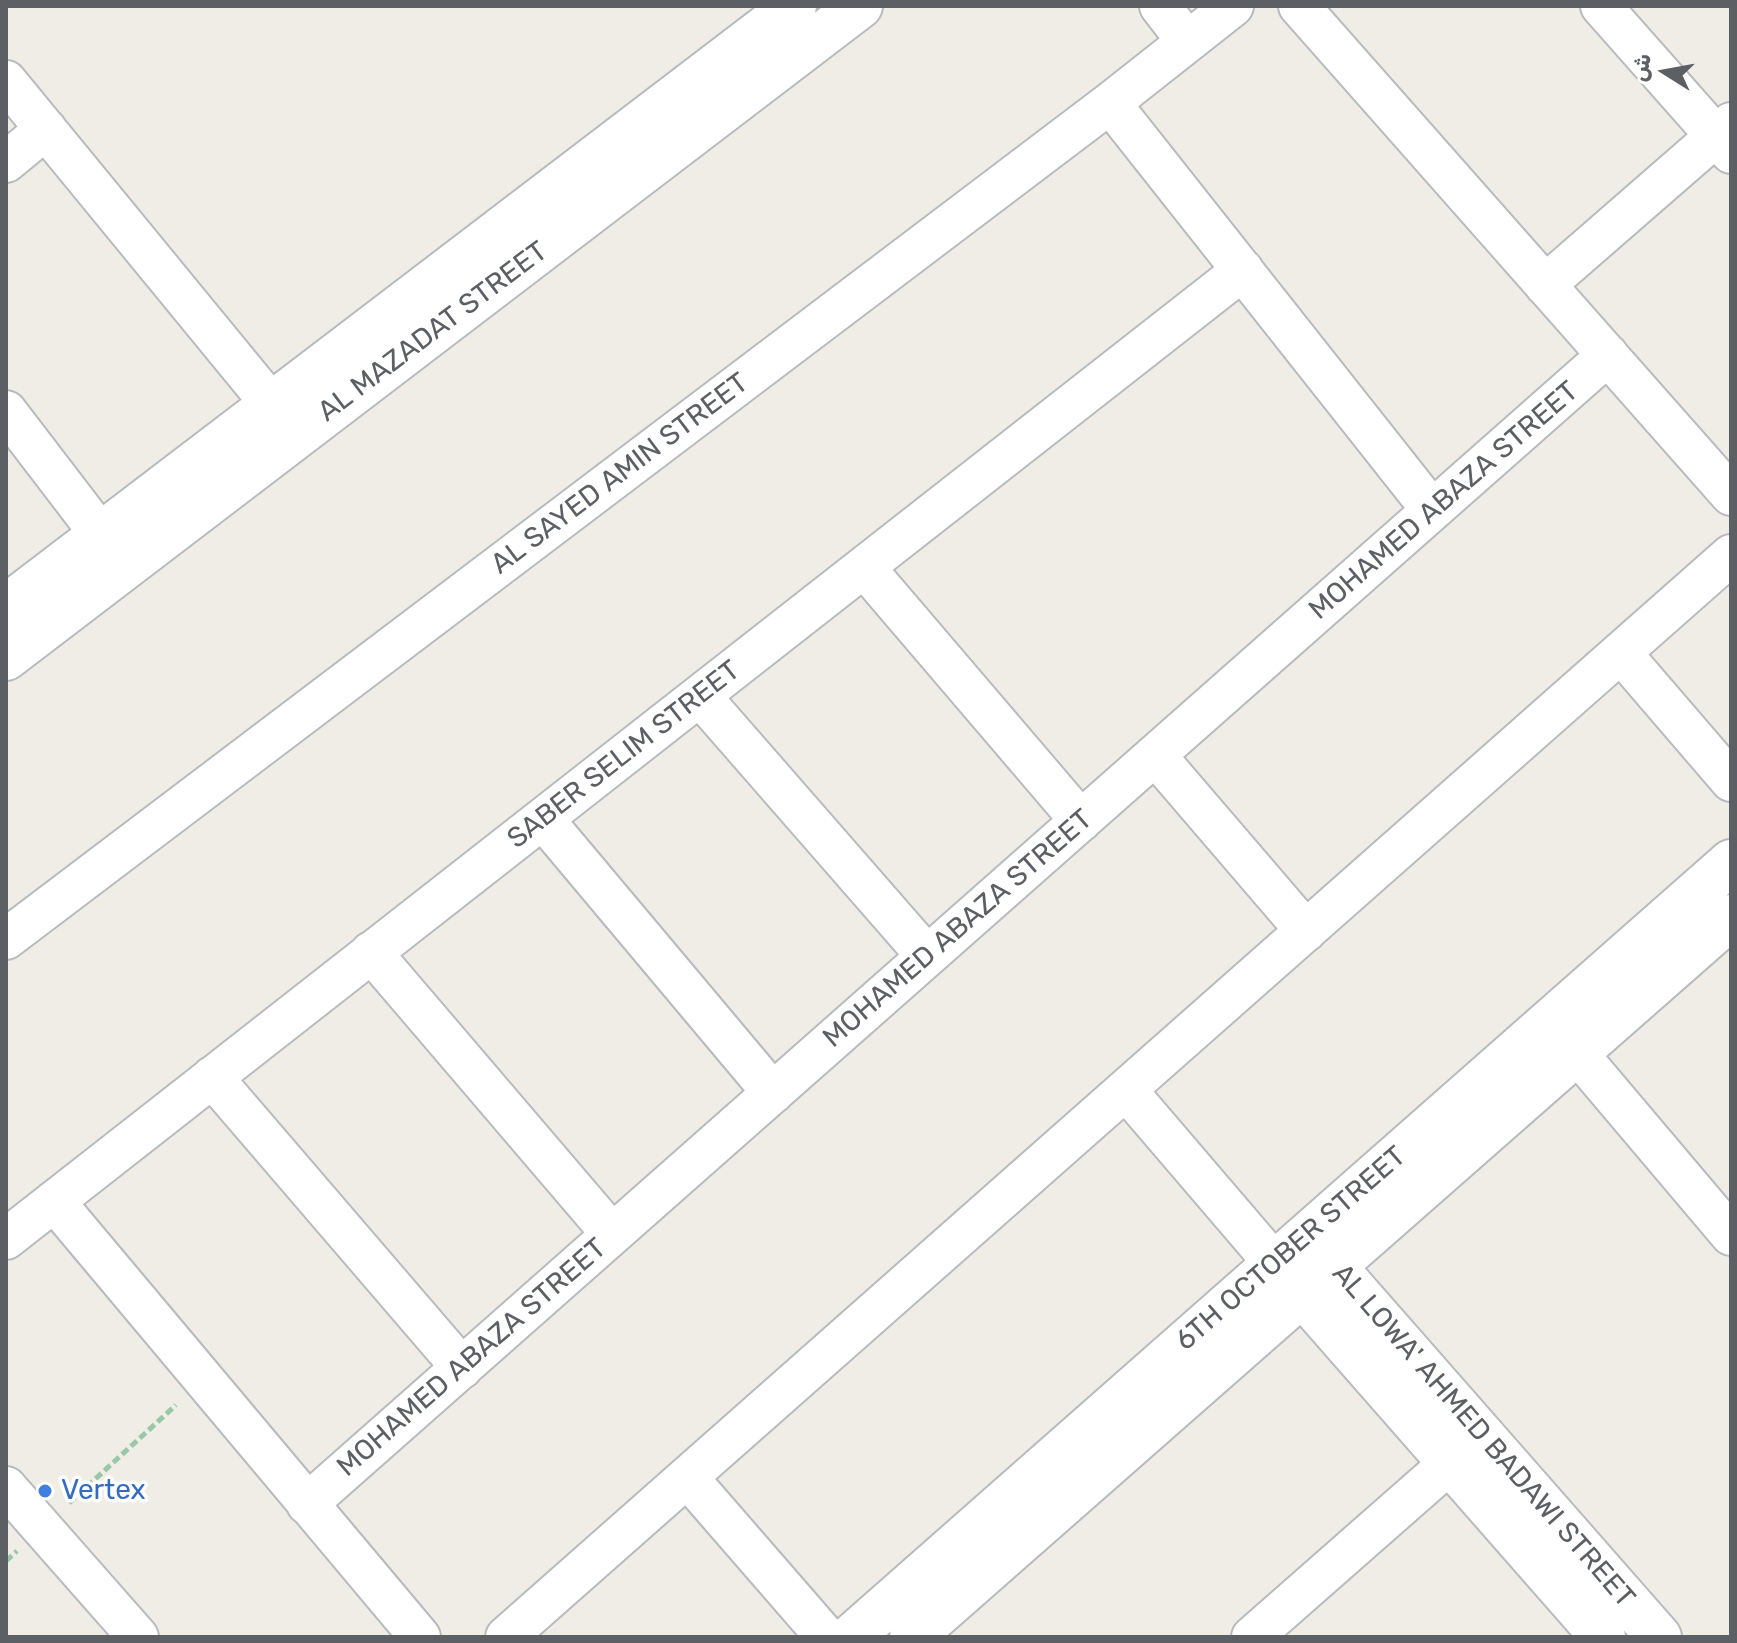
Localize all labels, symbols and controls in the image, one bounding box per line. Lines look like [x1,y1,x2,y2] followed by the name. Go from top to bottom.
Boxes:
[1625,32,1705,112] north arrow
[1625,51,1657,84] text: ش
[312,235,554,429] street label: AL MAZADAT STREET
[485,366,755,582] street label: AL SAYED AMIN STREET
[1303,375,1585,627] street label: MOHAMED ABAZA STREET
[501,654,747,856] street label: SABER SELIM STREET
[817,803,1099,1055] street label: MOHAMED ABAZA STREET
[1169,1140,1413,1358] street label: 6TH OCTOBER STREET
[331,1232,613,1484] street label: MOHAMED ABAZA STREET
[1325,1257,1641,1615] street label: AL LOWA' AHMED BADAWI STREET
[61,1474,146,1508] place label: Vertex
[36,1482,54,1500] marker: Vertex

